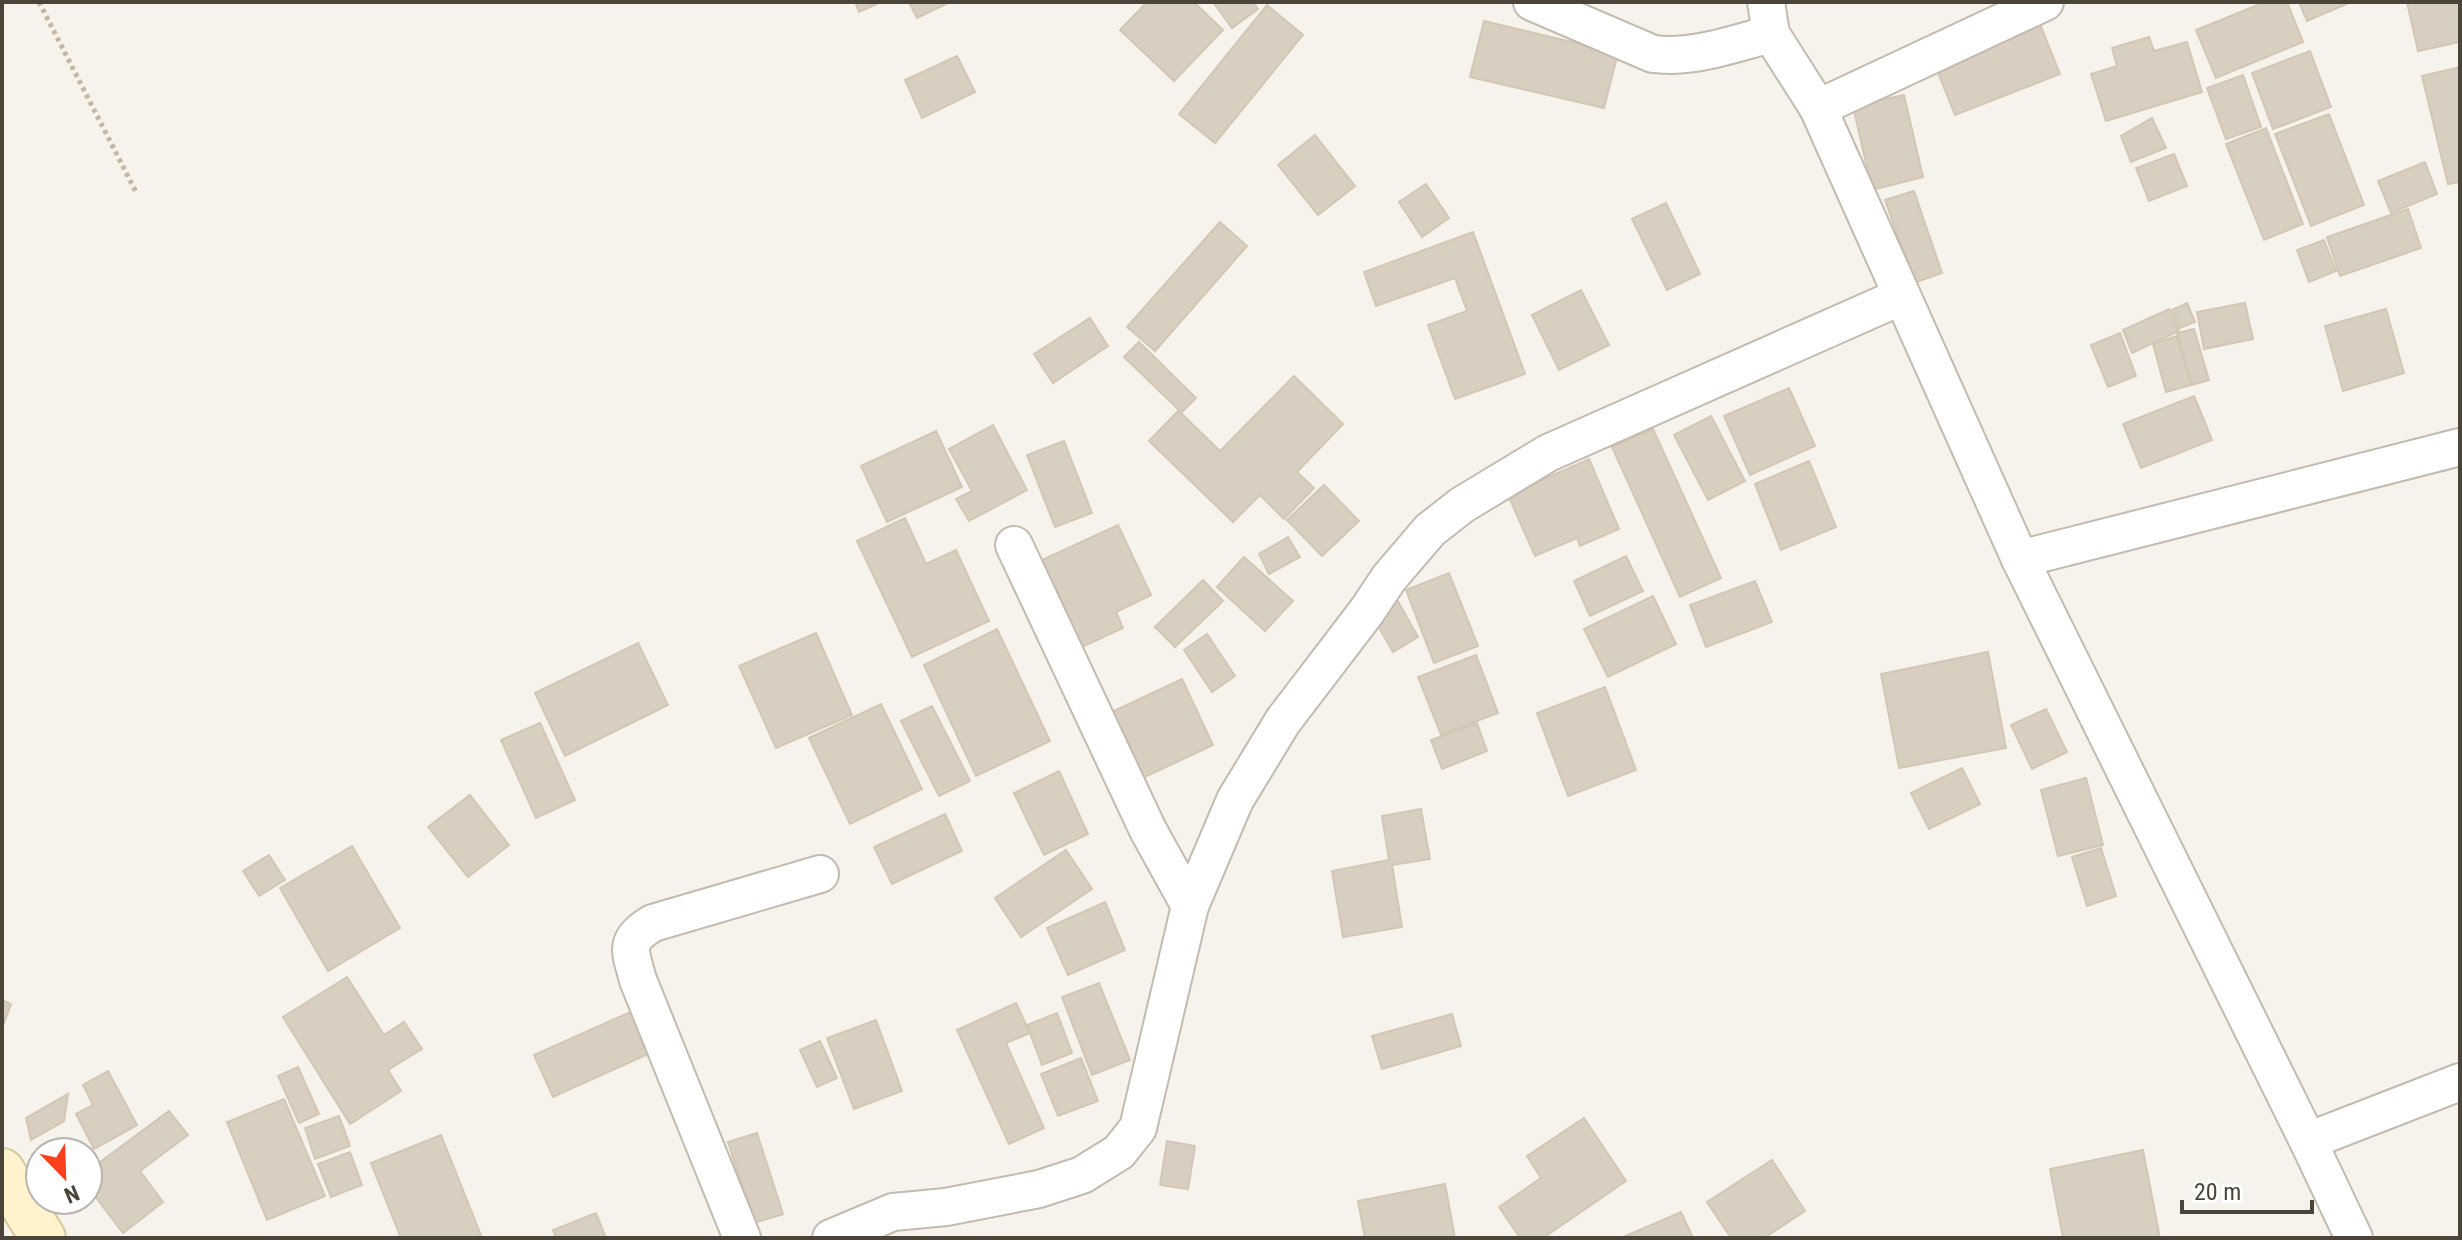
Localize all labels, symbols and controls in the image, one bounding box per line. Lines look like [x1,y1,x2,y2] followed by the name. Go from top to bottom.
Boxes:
[24,1136,104,1216] north arrow
[2182,1164,2312,1214] scale bar
[2194,1178,2241,1206] text: 20 m
[61,1180,83,1208] text: N

